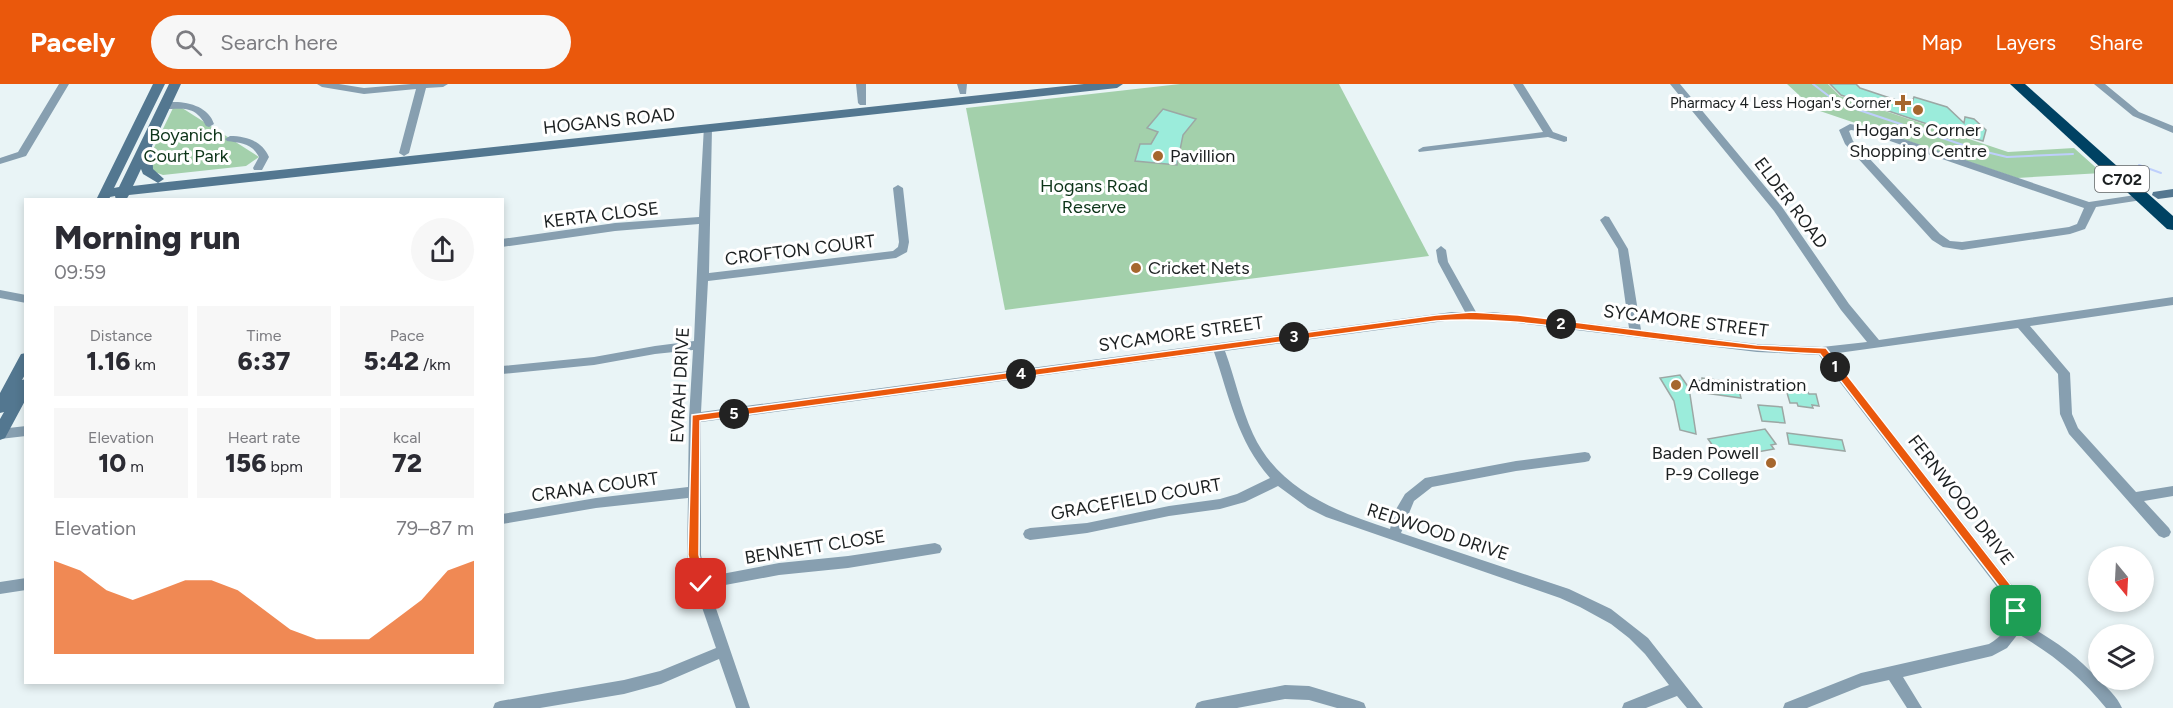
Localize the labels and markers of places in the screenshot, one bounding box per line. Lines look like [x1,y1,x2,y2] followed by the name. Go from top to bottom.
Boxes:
[1670,94,1891,112] place label: Pharmacy 4 Less Hogan's Corner
[1896,96,1910,110] marker: Pharmacy 4 Less Hogan's Corner
[1911,103,1925,117] marker: Hogan's Corner Shopping Centre
[1849,119,1987,162] place label: Hogan's Corner Shopping Centre
[1170,145,1235,167] place label: Pavillion
[1151,149,1165,163] marker: Pavillion
[1148,257,1250,279] place label: Cricket Nets
[1129,261,1143,275] marker: Cricket Nets
[1546,309,1576,339] pin: 2
[1279,322,1309,352] pin: 3
[1820,352,1850,382] pin: 1
[1006,359,1036,389] pin: 4
[1688,374,1806,396] place label: Administration
[1669,378,1683,392] marker: Administration
[719,399,749,429] pin: 5
[1652,442,1759,485] place label: Baden Powell P-9 College
[1764,456,1778,470] marker: Baden Powell P-9 College
[675,558,726,609] pin
[1990,585,2041,636] pin

